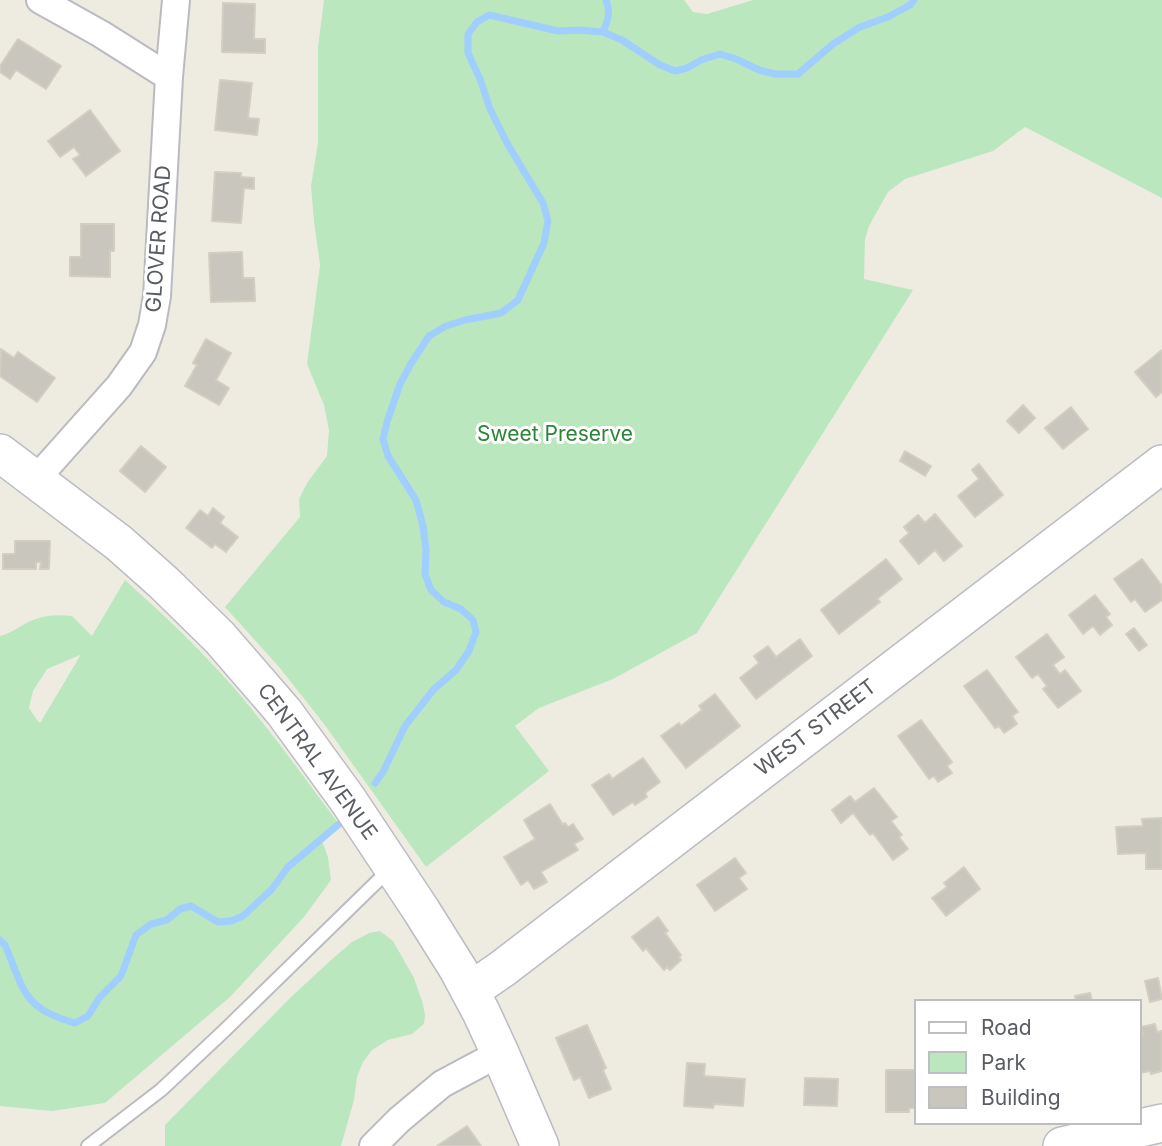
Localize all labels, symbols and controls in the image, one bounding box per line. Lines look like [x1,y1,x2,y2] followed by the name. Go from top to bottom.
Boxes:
[141,165,177,313] street label: GLOVER ROAD
[477,422,633,448] park label: Sweet Preserve
[750,674,882,782] street label: WEST STREET
[252,679,382,845] street label: CENTRAL AVENUE
[914,999,1141,1125] legend
[981,1015,1032,1040] text: Road
[981,1050,1026,1075] text: Park
[981,1085,1061,1110] text: Building

